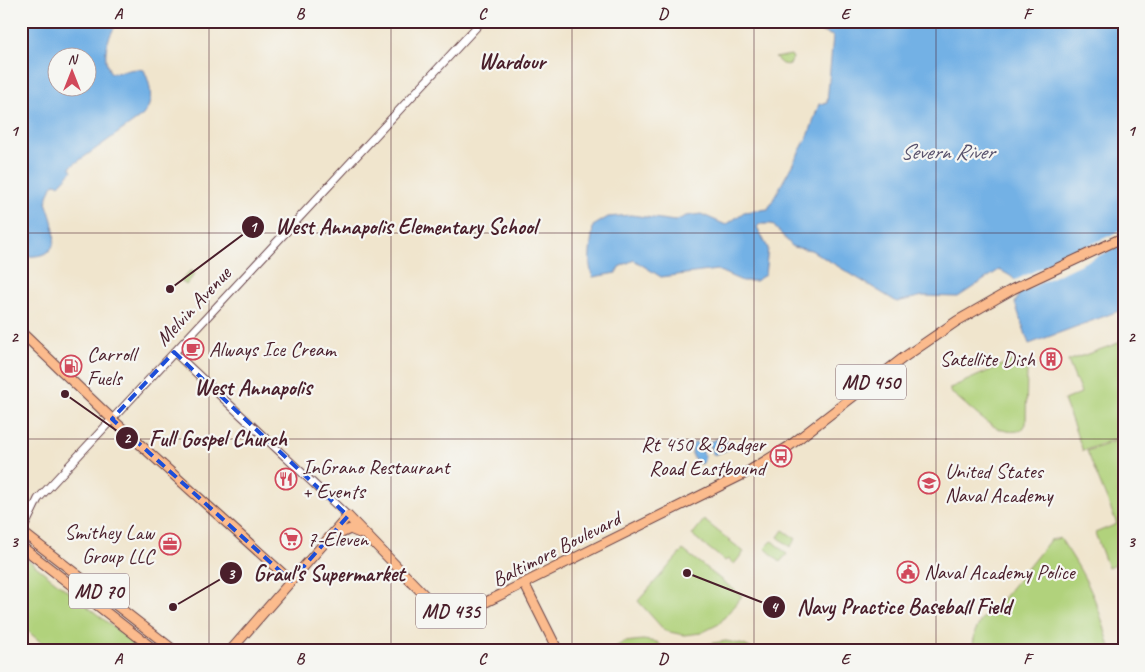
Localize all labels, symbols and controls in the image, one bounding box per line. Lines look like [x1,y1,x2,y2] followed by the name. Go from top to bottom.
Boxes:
[114,4,124,24] text: A
[296,4,306,24] text: B
[478,4,488,24] text: C
[658,4,669,24] text: D
[841,4,852,24] text: E
[1023,4,1034,24] text: F
[48,48,98,98] north arrow
[479,48,547,76] district label: Wardour
[68,51,79,68] text: N
[10,121,19,141] text: 1
[1127,121,1136,141] text: 1
[900,138,997,166] water label: Severn River
[240,208,547,245] callout: West Annapolis Elementary School
[275,213,541,241] text: West Annapolis Elementary School
[250,218,259,237] text: 1
[150,260,237,351] street label: Melvin Avenue
[10,327,19,347] text: 2
[1127,327,1136,347] text: 2
[209,336,338,362] place label: Always Ice Cream
[181,337,205,361] cafe icon: Always Ice Cream
[87,341,139,391] place label: Carroll Fuels
[939,346,1035,372] place label: Satellite Dish
[1039,347,1063,371] building icon: Satellite Dish
[59,354,83,378] fuel station icon: Carroll Fuels
[836,364,906,400] road number: MD 450
[194,374,314,402] district label: West Annapolis
[114,419,298,456] callout: Full Gospel Church
[149,425,288,453] text: Full Gospel Church
[124,429,132,448] text: 2
[641,431,768,481] place label: Rt 450 & Badger Road Eastbound
[769,444,793,468] bus stop icon: Rt 450 & Badger Road Eastbound
[302,454,452,504] place label: InGrano Restaurant + Events
[945,458,1054,508] place label: United States Naval Academy
[274,467,298,491] restaurant icon: InGrano Restaurant + Events
[917,471,941,495] school or university icon: United States Naval Academy
[487,504,628,593] street label: Baltimore Boulevard
[64,519,156,569] place label: Smithey Law Group LLC
[307,526,370,552] place label: 7-Eleven
[279,527,303,551] supermarket icon: 7-Eleven
[10,532,19,552] text: 3
[158,532,182,556] office icon: Smithey Law Group LLC
[1127,532,1136,552] text: 3
[218,555,414,592] callout: Graul's Supermarket
[924,559,1077,585] place label: Naval Academy Police
[254,560,407,588] text: Graul's Supermarket
[896,560,920,584] public building icon: Naval Academy Police
[228,565,236,584] text: 3
[69,574,129,608] road number: MD 70
[762,588,1021,625] callout: Navy Practice Baseball Field
[797,593,1015,621] text: Navy Practice Baseball Field
[416,594,486,628] road number: MD 435
[771,598,780,617] text: 4
[114,649,124,669] text: A
[296,649,306,669] text: B
[478,649,488,669] text: C
[658,649,669,669] text: D
[841,649,852,669] text: E
[1023,649,1034,669] text: F

